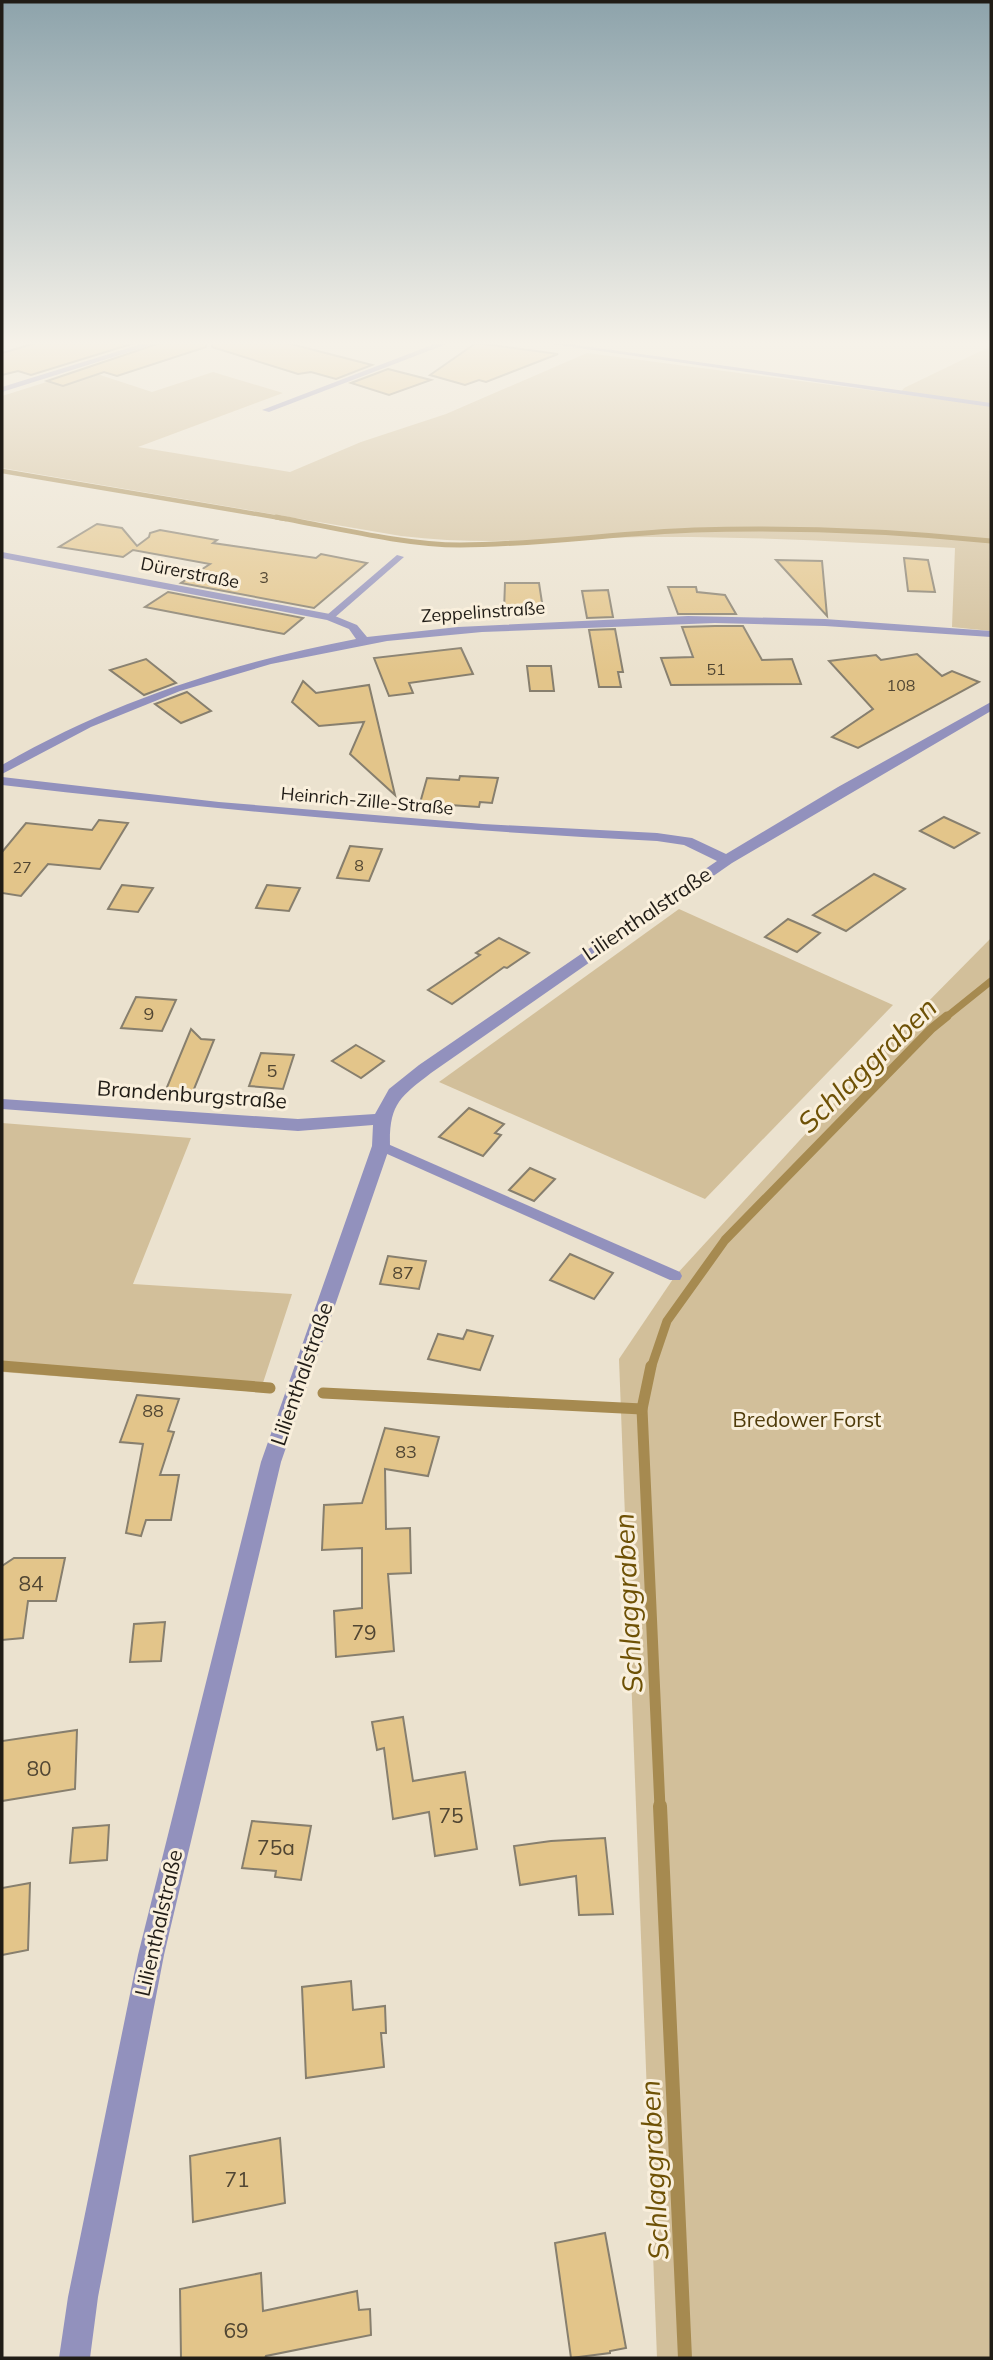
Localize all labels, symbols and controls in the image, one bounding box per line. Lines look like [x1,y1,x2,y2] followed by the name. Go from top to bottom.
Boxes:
[139,552,241,593] street label: Dürerstraße
[259,567,269,587] house number: 3
[420,596,546,627] street label: Zeppelinstraße
[706,659,726,679] house number: 51
[887,675,915,695] house number: 108
[280,781,454,820] street label: Heinrich-Zille-Straße
[354,855,364,875] house number: 8
[12,857,32,877] house number: 27
[577,860,716,966] street label: Lilienthalstraße
[790,989,944,1140] water label: Schlaggraben
[144,1002,154,1025] house number: 9
[267,1059,278,1082] house number: 5
[96,1074,288,1114] street label: Brandenburgstraße
[392,1261,414,1284] house number: 87
[264,1299,338,1449] street label: Lilienthalstraße
[142,1399,164,1422] house number: 88
[733,1406,881,1432] park label: Bredower Forst
[395,1440,417,1463] house number: 83
[605,1512,650,1694] water label: Schlaggraben
[18,1570,44,1596] house number: 84
[351,1619,377,1645] house number: 79
[26,1755,52,1781] house number: 80
[438,1802,464,1828] house number: 75
[257,1834,295,1860] house number: 75a
[128,1847,188,1999] street label: Lilienthalstraße
[631,2079,676,2261] water label: Schlaggraben
[224,2166,250,2192] house number: 71
[223,2317,249,2343] house number: 69

